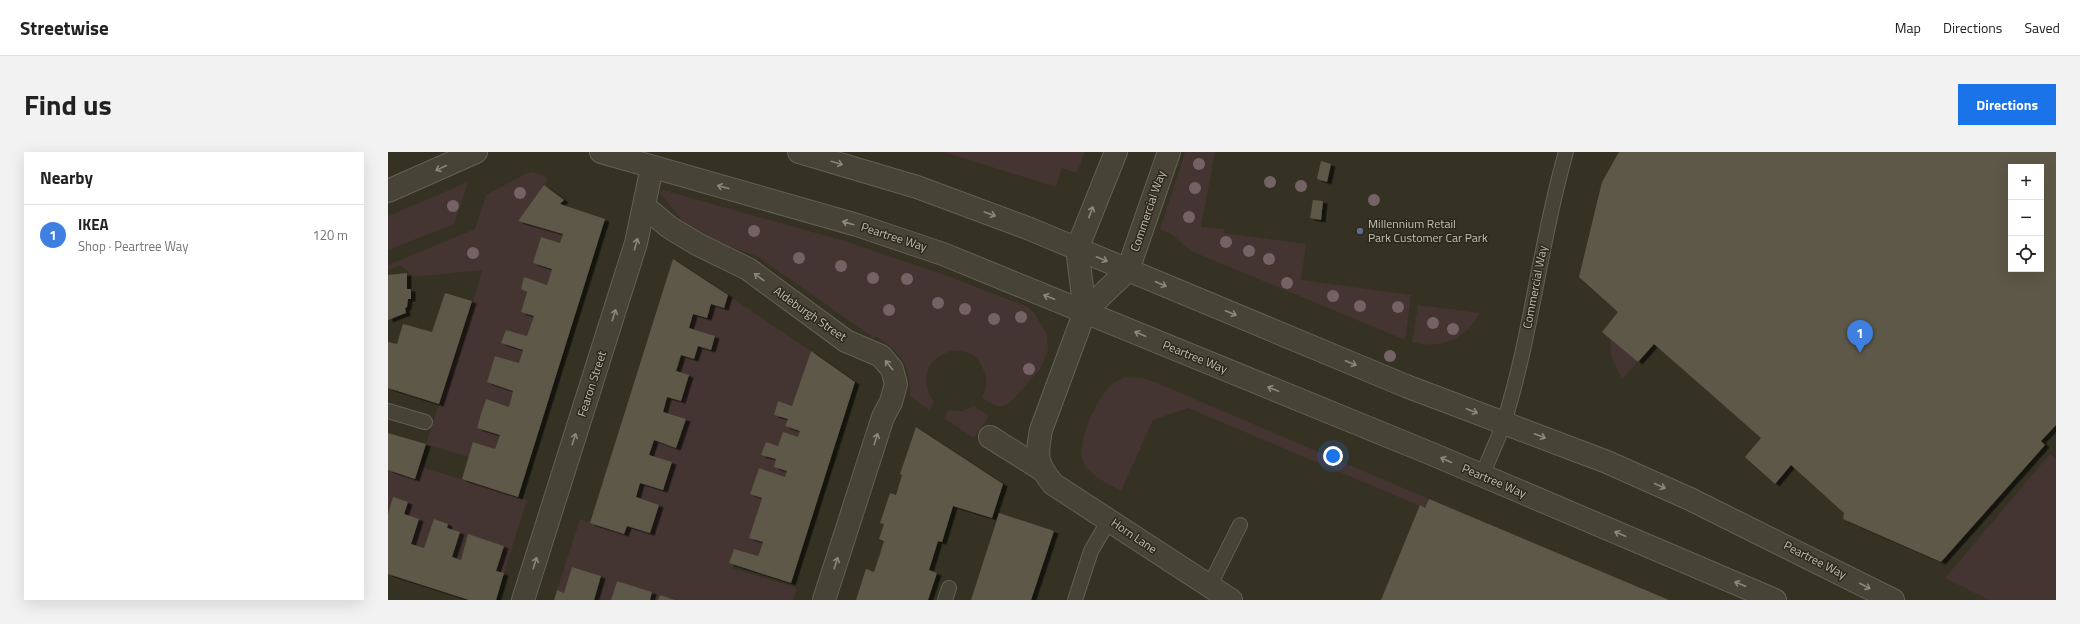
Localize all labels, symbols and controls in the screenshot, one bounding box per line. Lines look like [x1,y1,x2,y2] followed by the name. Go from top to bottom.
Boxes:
[20,13,109,42] text: Streetwise
[1895,17,1921,38] text: Map
[1943,17,2002,38] text: Directions
[2024,17,2060,38] text: Saved
[24,83,112,126] text: Find us
[1958,84,2056,125] button: Directions
[830,160,843,167] one-way arrow
[2008,164,2044,272] map controls
[2008,164,2044,200] button: +
[40,165,93,191] text: Nearby
[435,165,447,172] one-way arrow
[1125,168,1170,254] street label: Commercial Way
[717,182,730,190] one-way arrow
[2008,200,2044,236] button: −
[1088,207,1095,219] one-way arrow
[983,211,995,219] one-way arrow
[78,213,109,236] text: IKEA
[1368,214,1488,247] place label: Millennium Retail Park Customer Car Park
[859,217,930,256] street label: Peartree Way
[842,219,855,226] one-way arrow
[49,225,57,245] text: 1
[312,225,348,245] text: 120 m
[1355,226,1365,236] marker: Millennium Retail Park Customer Car Park
[78,236,189,256] text: Shop · Peartree Way
[2008,236,2044,272] button: locate
[633,237,640,250] one-way arrow
[1517,243,1552,330] street label: Commercial Way
[1096,256,1108,263] one-way arrow
[754,273,765,281] one-way arrow
[770,281,851,346] street label: Aldeburgh Street
[1155,281,1167,288] one-way arrow
[1043,292,1055,300] one-way arrow
[611,309,618,322] one-way arrow
[1225,310,1237,317] one-way arrow
[1847,320,1873,353] pin: 1
[1134,330,1146,337] one-way arrow
[1160,335,1231,378] street label: Peartree Way
[572,348,611,419] street label: Fearon Street
[1345,359,1357,367] one-way arrow
[884,360,893,371] one-way arrow
[1267,384,1279,392] one-way arrow
[1466,407,1478,415] one-way arrow
[571,433,579,445] one-way arrow
[873,433,880,446] one-way arrow
[1534,433,1546,441] one-way arrow
[1323,446,1343,466] your location
[1441,456,1453,463] one-way arrow
[1459,458,1530,503] street label: Peartree Way
[1654,483,1666,490] one-way arrow
[1107,513,1161,558] street label: Horn Lane
[1614,529,1626,537] one-way arrow
[1780,536,1850,584] street label: Peartree Way
[532,556,539,569] one-way arrow
[833,557,840,570] one-way arrow
[1734,580,1746,587] one-way arrow
[1859,582,1871,590] one-way arrow

